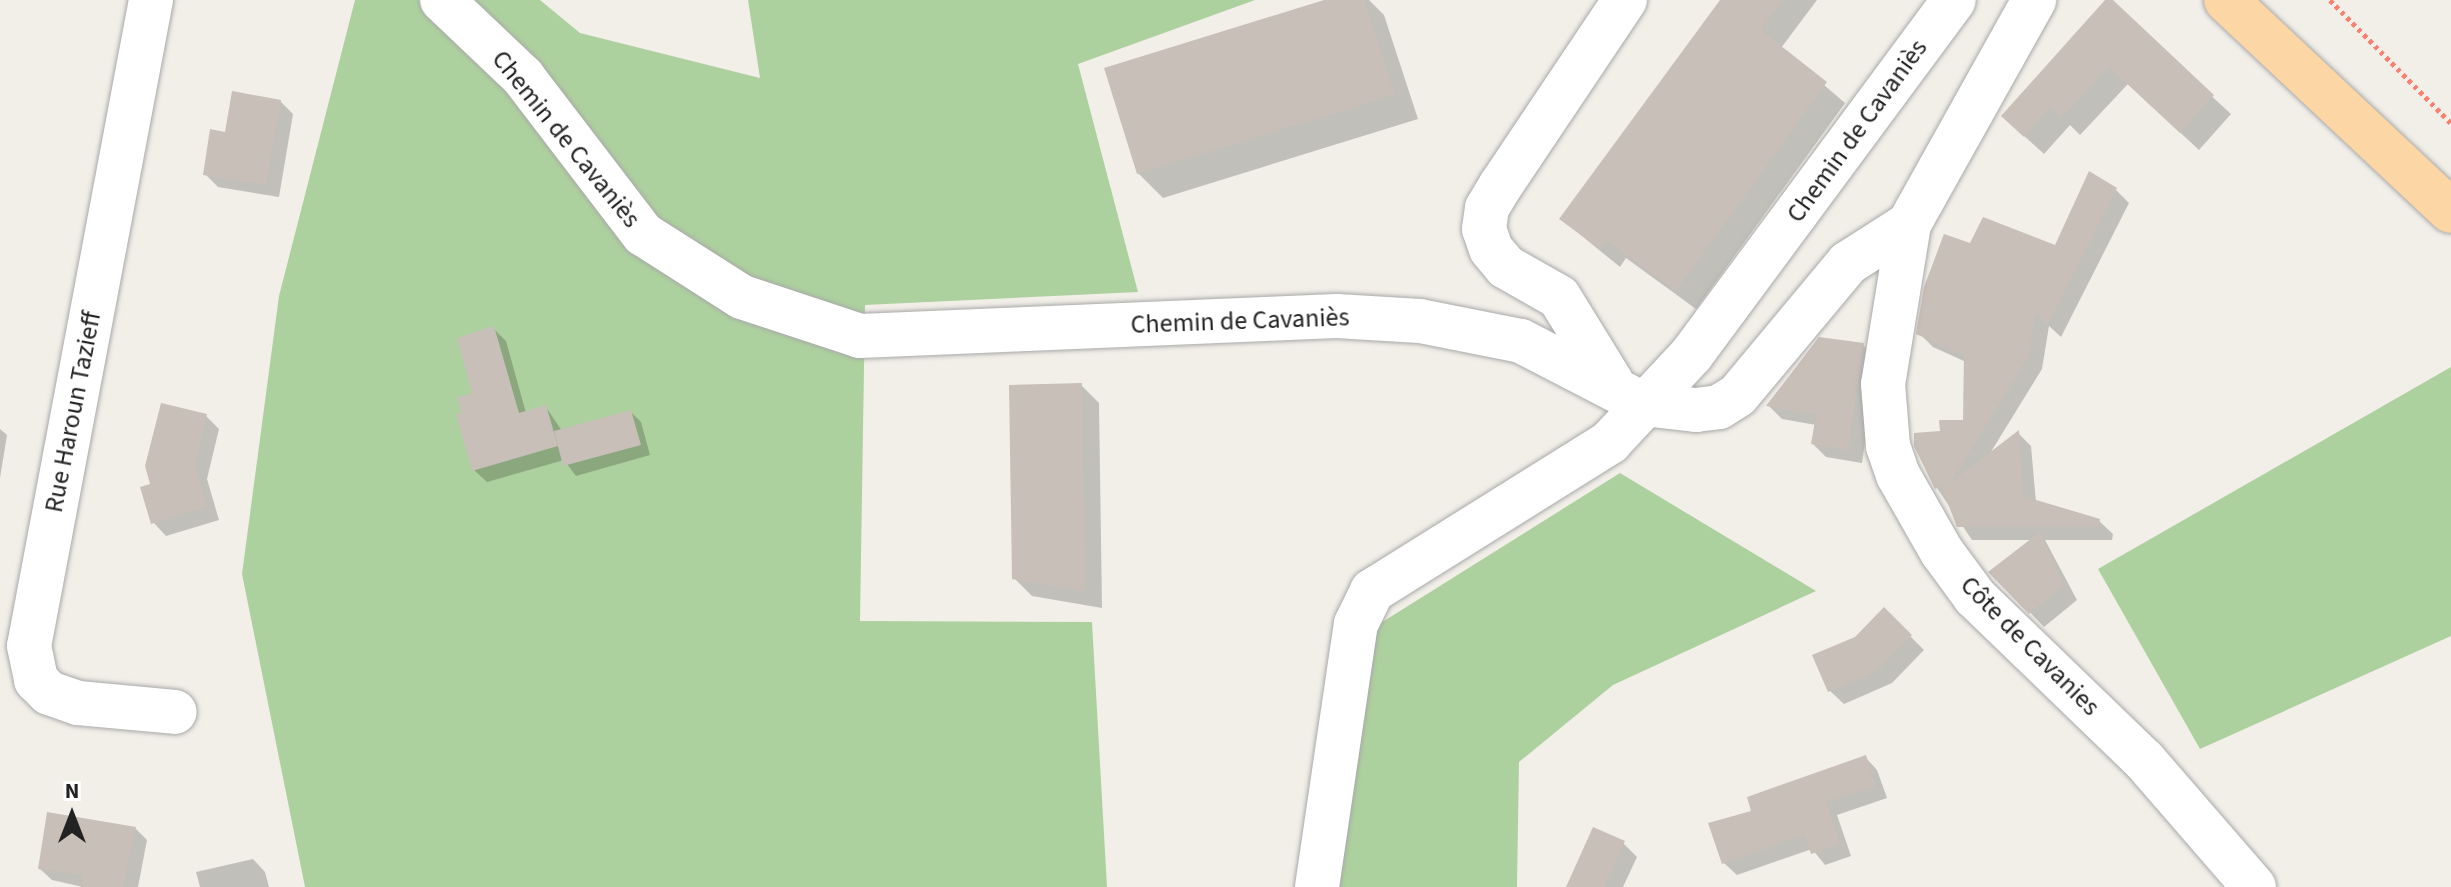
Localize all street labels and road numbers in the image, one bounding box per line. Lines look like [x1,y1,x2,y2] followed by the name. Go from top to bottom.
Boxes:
[1780,33,1934,229] street label: Chemin de Cavaniès
[485,44,647,234] street label: Chemin de Cavaniès
[1130,302,1350,340] street label: Chemin de Cavaniès
[38,309,108,515] street label: Rue Haroun Tazieff
[1954,570,2106,722] street label: Côte de Cavanies

